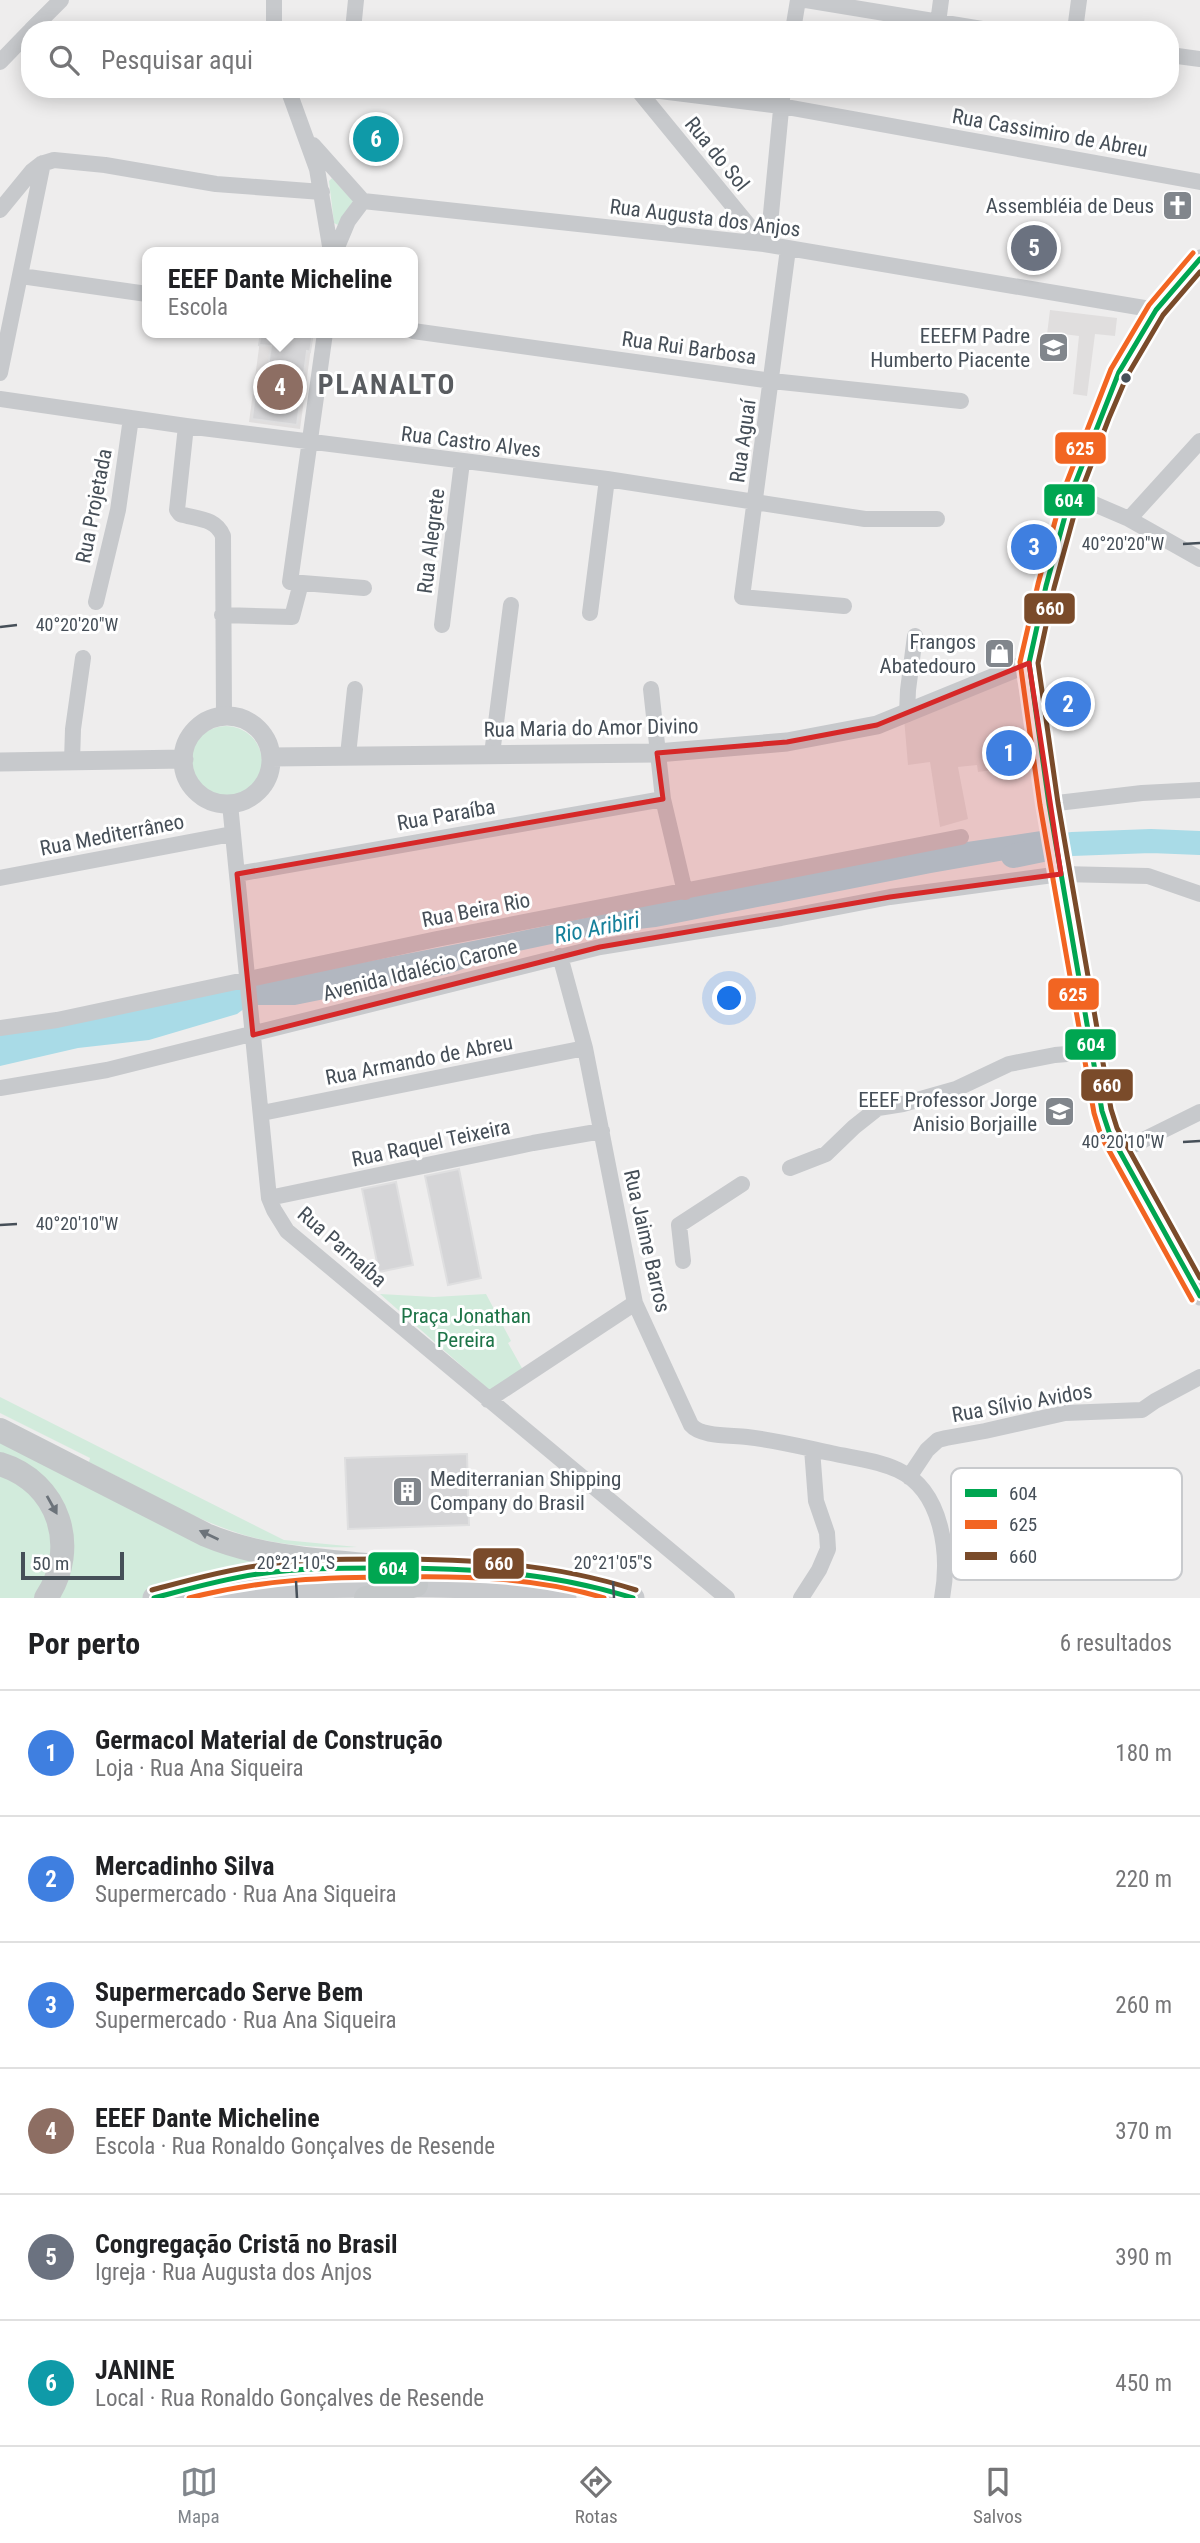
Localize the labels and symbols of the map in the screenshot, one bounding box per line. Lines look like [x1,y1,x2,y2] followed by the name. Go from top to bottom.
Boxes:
[950,104,1150,162] street label: Rua Cassimiro de Abreu
[680,112,754,196] street label: Rua do Sol
[353,113,399,165] pin: 6
[1160,189,1194,223] church icon: Assembléia de Deus
[608,194,802,242] street label: Rua Augusta dos Anjos
[986,194,1154,218] place label: Assembléia de Deus
[1011,222,1057,274] pin: 5
[870,324,1030,372] place label: EEEFM Padre Humberto Piacente
[620,327,758,369] street label: Rua Rui Barbosa
[1036,331,1070,365] school or university icon: EEEFM Padre Humberto Piacente
[257,361,303,413] pin: 4
[318,368,456,401] district label: PLANALTO
[1119,371,1133,385] unlabelled marker
[725,397,761,484] street label: Rua Aguaí
[400,422,542,462] street label: Rua Castro Alves
[1054,431,1107,465] line badge: 625
[1066,437,1094,460] text: 625
[71,447,117,565] street label: Rua Projetada
[1043,483,1096,517] line badge: 604
[413,487,449,595] street label: Rua Alegrete
[1055,489,1083,512] text: 604
[1011,521,1057,573] pin: 3
[1082,533,1165,554] text: 40°20'20"W
[1023,592,1076,625] line badge: 660
[1036,597,1064,620] text: 660
[36,614,119,635] text: 40°20'20"W
[880,630,976,678] place label: Frangos Abatedouro
[982,637,1016,671] shop icon: Frangos Abatedouro
[1045,678,1091,730] pin: 2
[483,714,699,742] street label: Rua Maria do Amor Divino
[986,727,1032,779] pin: 1
[395,795,497,835] street label: Rua Paraíba
[38,809,186,861] street label: Rua Mediterrâneo
[420,888,532,932] street label: Rua Beira Rio
[552,906,643,949] water label: Rio Aribiri
[320,934,520,1006] street label: Avenida Idalécio Carone
[1047,977,1100,1011] line badge: 625
[712,981,746,1015] your location
[1059,983,1087,1006] text: 625
[1064,1028,1117,1061] line badge: 604
[323,1030,515,1090] street label: Rua Armando de Abreu
[1077,1033,1105,1056] text: 604
[1080,1068,1134,1102] line badge: 660
[1093,1074,1121,1097] text: 660
[858,1088,1037,1136] place label: EEEF Professor Jorge Anisio Borjaille
[1043,1095,1077,1129] school or university icon: EEEF Professor Jorge Anisio Borjaille
[350,1114,512,1172] street label: Rua Raquel Teixeira
[1082,1131,1165,1152] text: 40°20'10"W
[619,1167,675,1315] street label: Rua Jaime Barros
[293,1202,391,1292] street label: Rua Parnaíba
[36,1213,119,1234] text: 40°20'10"W
[401,1304,531,1352] park label: Praça Jonathan Pereira
[950,1379,1094,1427] street label: Rua Sílvio Avidos
[430,1467,621,1515] place label: Mediterranian Shipping Company do Brasil
[951,1468,1182,1580] legend
[390,1474,424,1508] building icon: Mediterranian Shipping Company do Brasil
[1009,1482,1037,1505] text: 604
[46,1496,58,1515] one-way arrow
[1009,1513,1037,1536] text: 625
[198,1529,219,1540] one-way arrow
[1009,1545,1037,1568] text: 660
[472,1547,525,1580] line badge: 660
[21,1549,124,1581] scale bar
[367,1551,420,1585] line badge: 604
[257,1552,335,1573] text: 20°21'10"S
[485,1552,513,1575] text: 660
[574,1552,652,1573] text: 20°21'05"S
[379,1557,407,1580] text: 604

